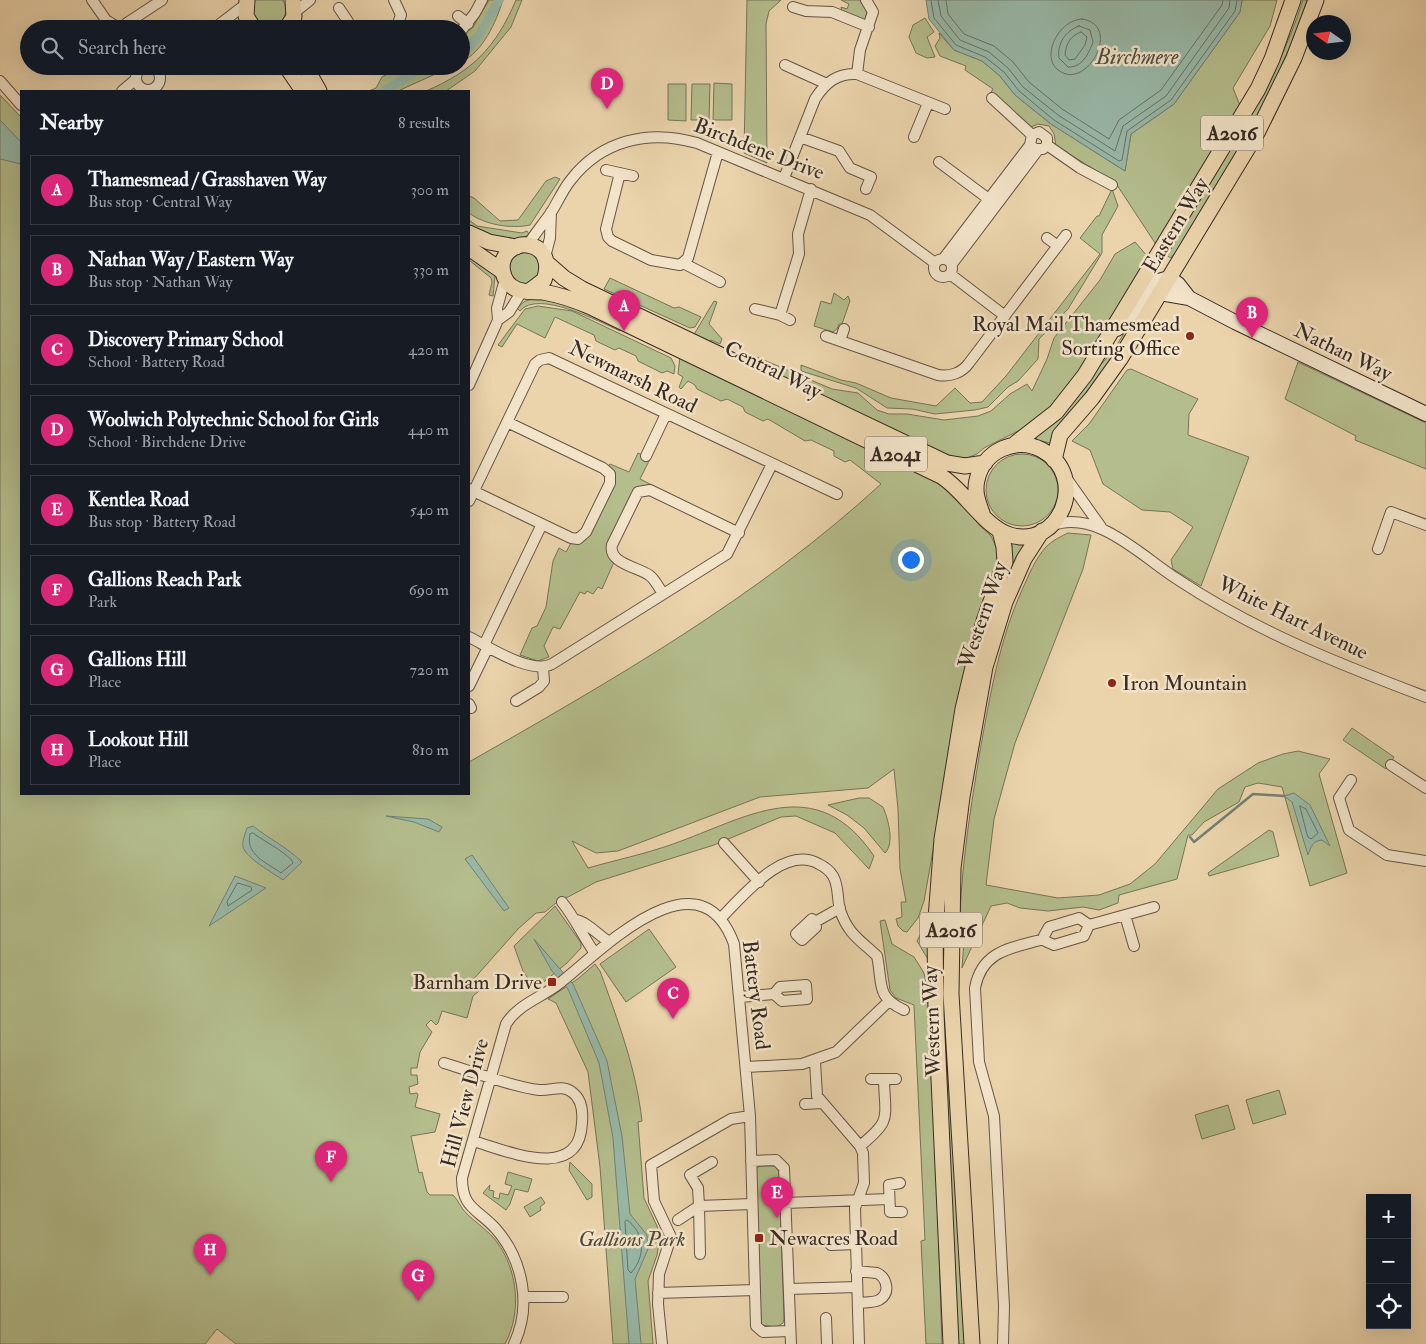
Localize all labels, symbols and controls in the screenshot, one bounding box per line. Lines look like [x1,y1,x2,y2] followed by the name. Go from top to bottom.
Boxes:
[1306,15,1351,60] north arrow
[20,20,470,75] search box
[38,34,66,62] icon: search
[78,36,166,60] text: Search here
[1095,43,1179,71] water label: Birchmere
[591,68,623,109] pin: D
[40,109,103,136] text: Nearby
[690,112,828,186] street label: Birchdene Drive
[398,113,450,133] text: 8 results
[1201,116,1263,150] road number: A2016
[88,168,326,192] text: Thamesmead / Grasshaven Way
[1137,172,1215,278] street label: Eastern Way
[52,180,62,200] text: A
[411,180,449,200] text: 300 m
[88,192,232,212] text: Bus stop · Central Way
[88,248,293,272] text: Nathan Way / Eastern Way
[52,260,62,280] text: B
[413,260,449,280] text: 330 m
[88,272,233,292] text: Bus stop · Nathan Way
[608,290,640,331] pin: A
[1236,297,1268,338] pin: B
[972,311,1181,362] place label: Royal Mail Thamesmead Sorting Office
[1290,317,1397,388] street label: Nathan Way
[88,328,283,352] text: Discovery Primary School
[1184,330,1196,342] marker: Royal Mail Thamesmead Sorting Office
[564,334,702,420] street label: Newmarsh Road
[720,335,827,406] street label: Central Way
[51,340,63,360] text: C
[408,340,449,360] text: 420 m
[88,352,225,372] text: School · Battery Road
[88,408,379,432] text: Woolwich Polytechnic School for Girls
[50,420,64,440] text: D
[408,420,449,440] text: 440 m
[88,432,246,452] text: School · Birchdene Drive
[865,436,927,472] road number: A2041
[88,488,189,512] text: Kentlea Road
[51,500,63,520] text: E
[410,500,449,520] text: 540 m
[88,512,236,532] text: Bus stop · Battery Road
[898,547,924,573] your location
[952,557,1014,673] street label: Western Way
[88,568,241,592] text: Gallions Reach Park
[1213,570,1373,666] street label: White Hart Avenue
[52,580,62,600] text: F
[409,580,449,600] text: 690 m
[88,592,117,612] text: Park
[88,648,186,672] text: Gallions Hill
[50,660,64,680] text: G
[410,660,449,680] text: 720 m
[1122,670,1247,697] place label: Iron Mountain
[88,672,121,692] text: Place
[1106,677,1118,689] marker: Iron Mountain
[88,728,188,752] text: Lookout Hill
[50,740,64,760] text: H
[412,740,449,760] text: 810 m
[88,752,121,772] text: Place
[920,912,982,948] road number: A2016
[736,939,776,1052] street label: Battery Road
[917,964,947,1078] street label: Western Way
[413,969,542,996] place label: Barnham Drive
[546,976,558,988] marker: Barnham Drive
[657,978,689,1019] pin: C
[435,1035,495,1170] street label: Hill View Drive
[315,1141,347,1182] pin: F
[761,1177,793,1218] pin: E
[1366,1194,1411,1329] map controls
[1366,1194,1411,1239] button: +
[769,1225,899,1252] place label: Newacres Road
[579,1226,685,1253] park label: Gallions Park
[753,1232,765,1244] marker: Newacres Road
[194,1234,226,1275] pin: H
[1366,1239,1411,1284] button: −
[402,1260,434,1301] pin: G
[1366,1284,1411,1329] button: locate

